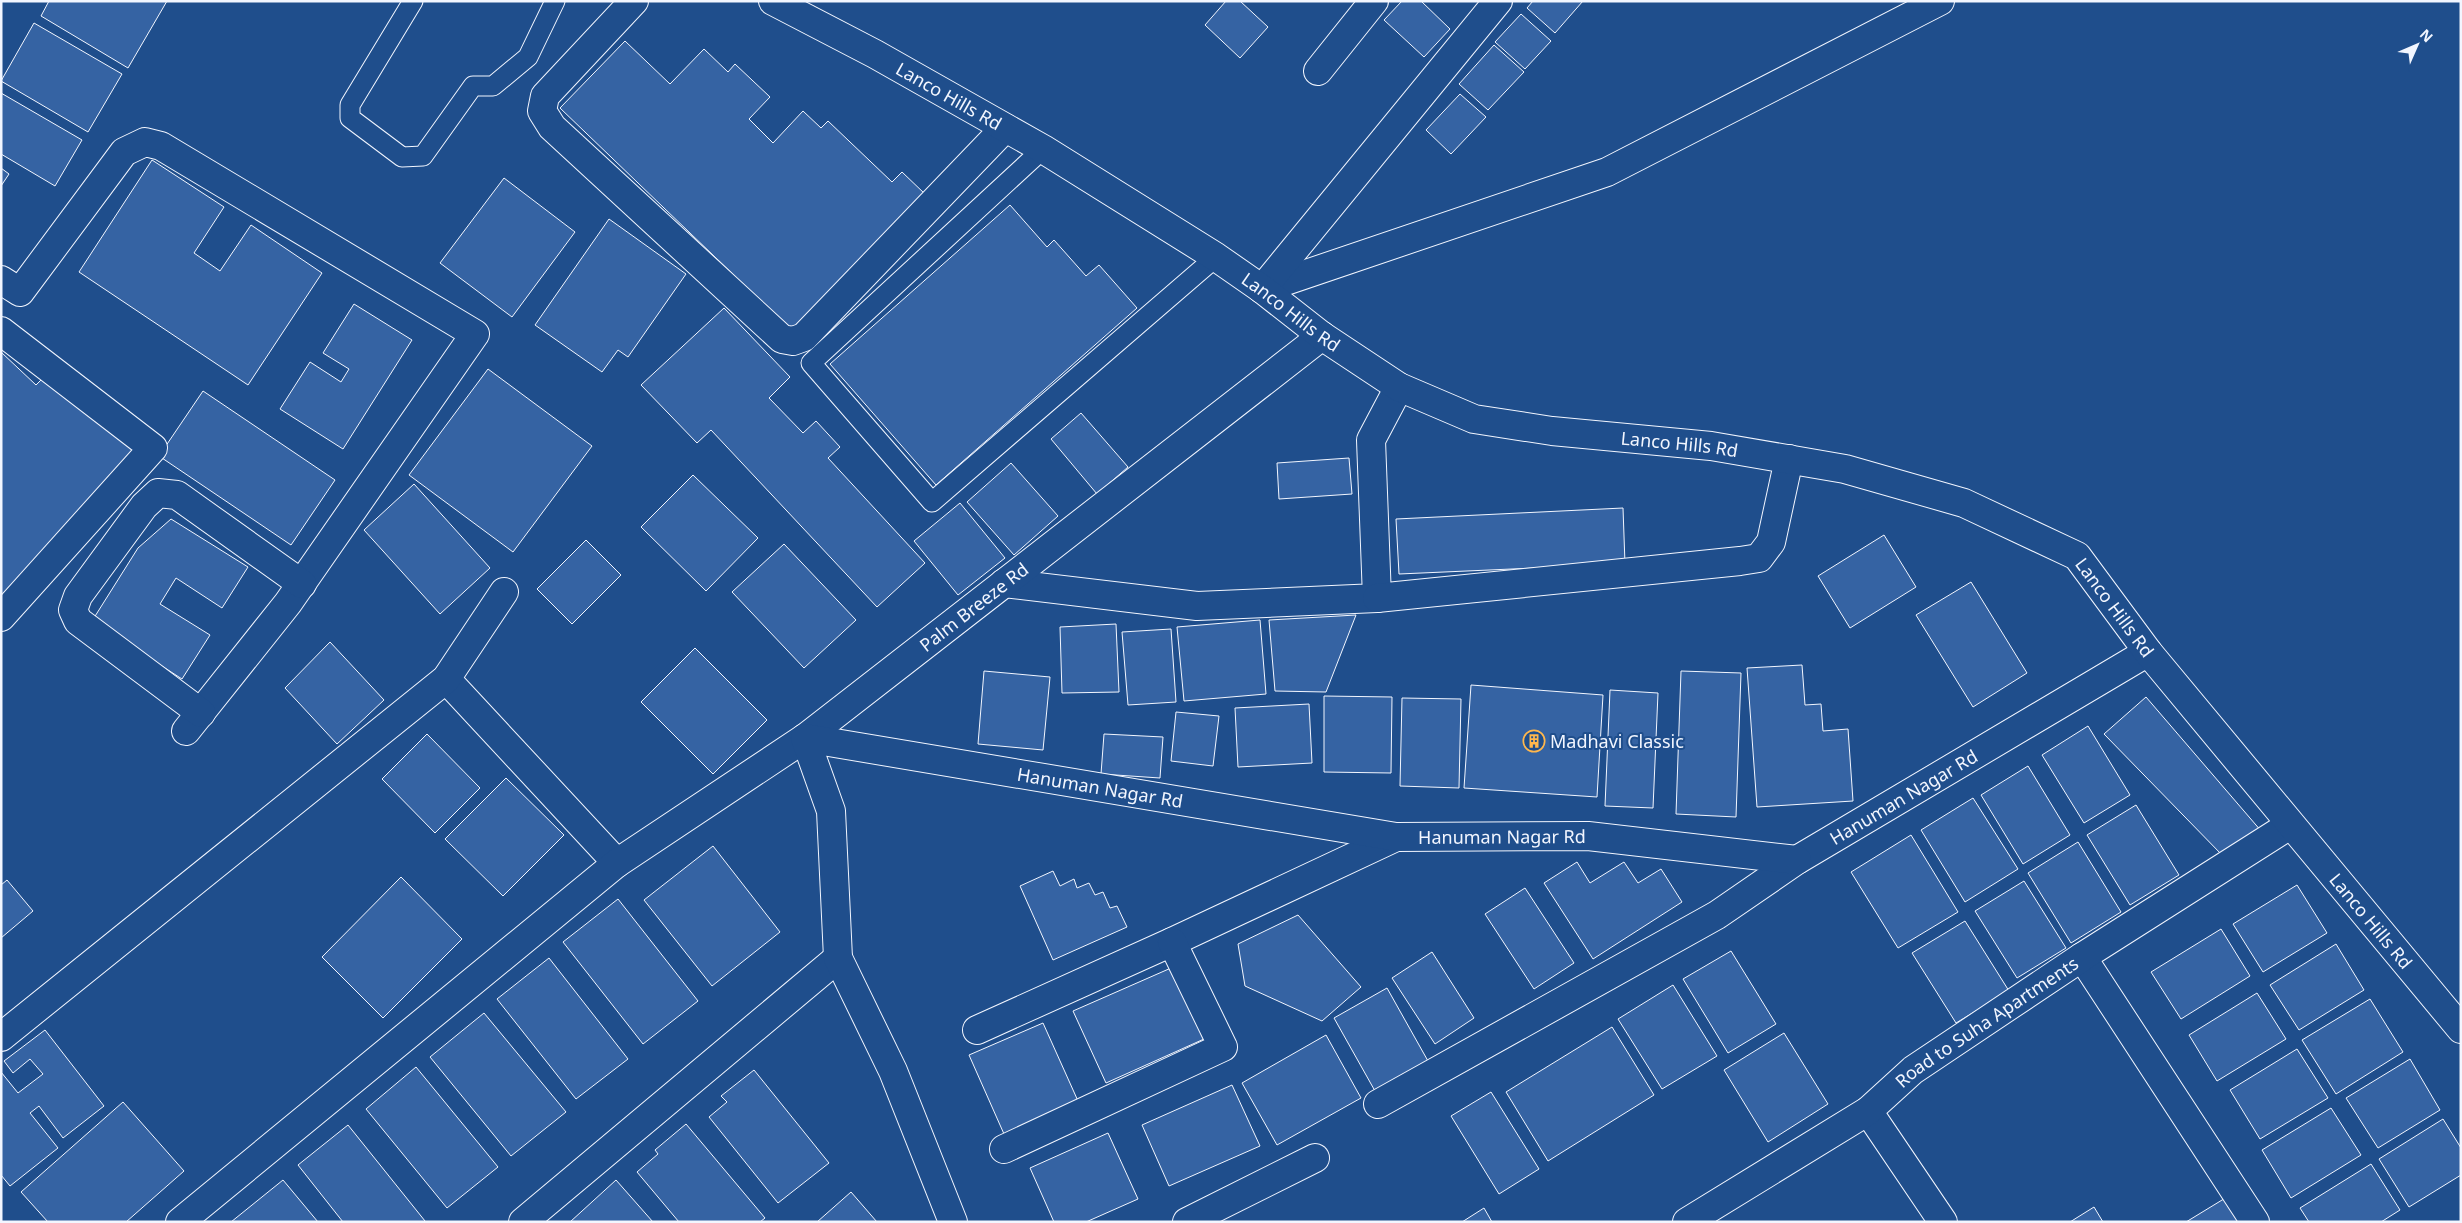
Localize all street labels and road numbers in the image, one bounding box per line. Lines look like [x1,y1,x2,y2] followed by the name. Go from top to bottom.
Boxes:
[892,56,1006,135] street label: Lanco Hills Rd
[1237,267,1345,357] street label: Lanco Hills Rd
[1620,426,1740,462] street label: Lanco Hills Rd
[2070,553,2160,662] street label: Lanco Hills Rd
[914,557,1033,657] street label: Palm Breeze Rd
[1825,744,1982,850] street label: Hanuman Nagar Rd
[1015,762,1185,813] street label: Hanuman Nagar Rd
[1418,824,1586,849] street label: Hanuman Nagar Rd
[2324,868,2418,974] street label: Lanco Hills Rd
[1890,951,2083,1093] street label: Road to Suha Apartments

